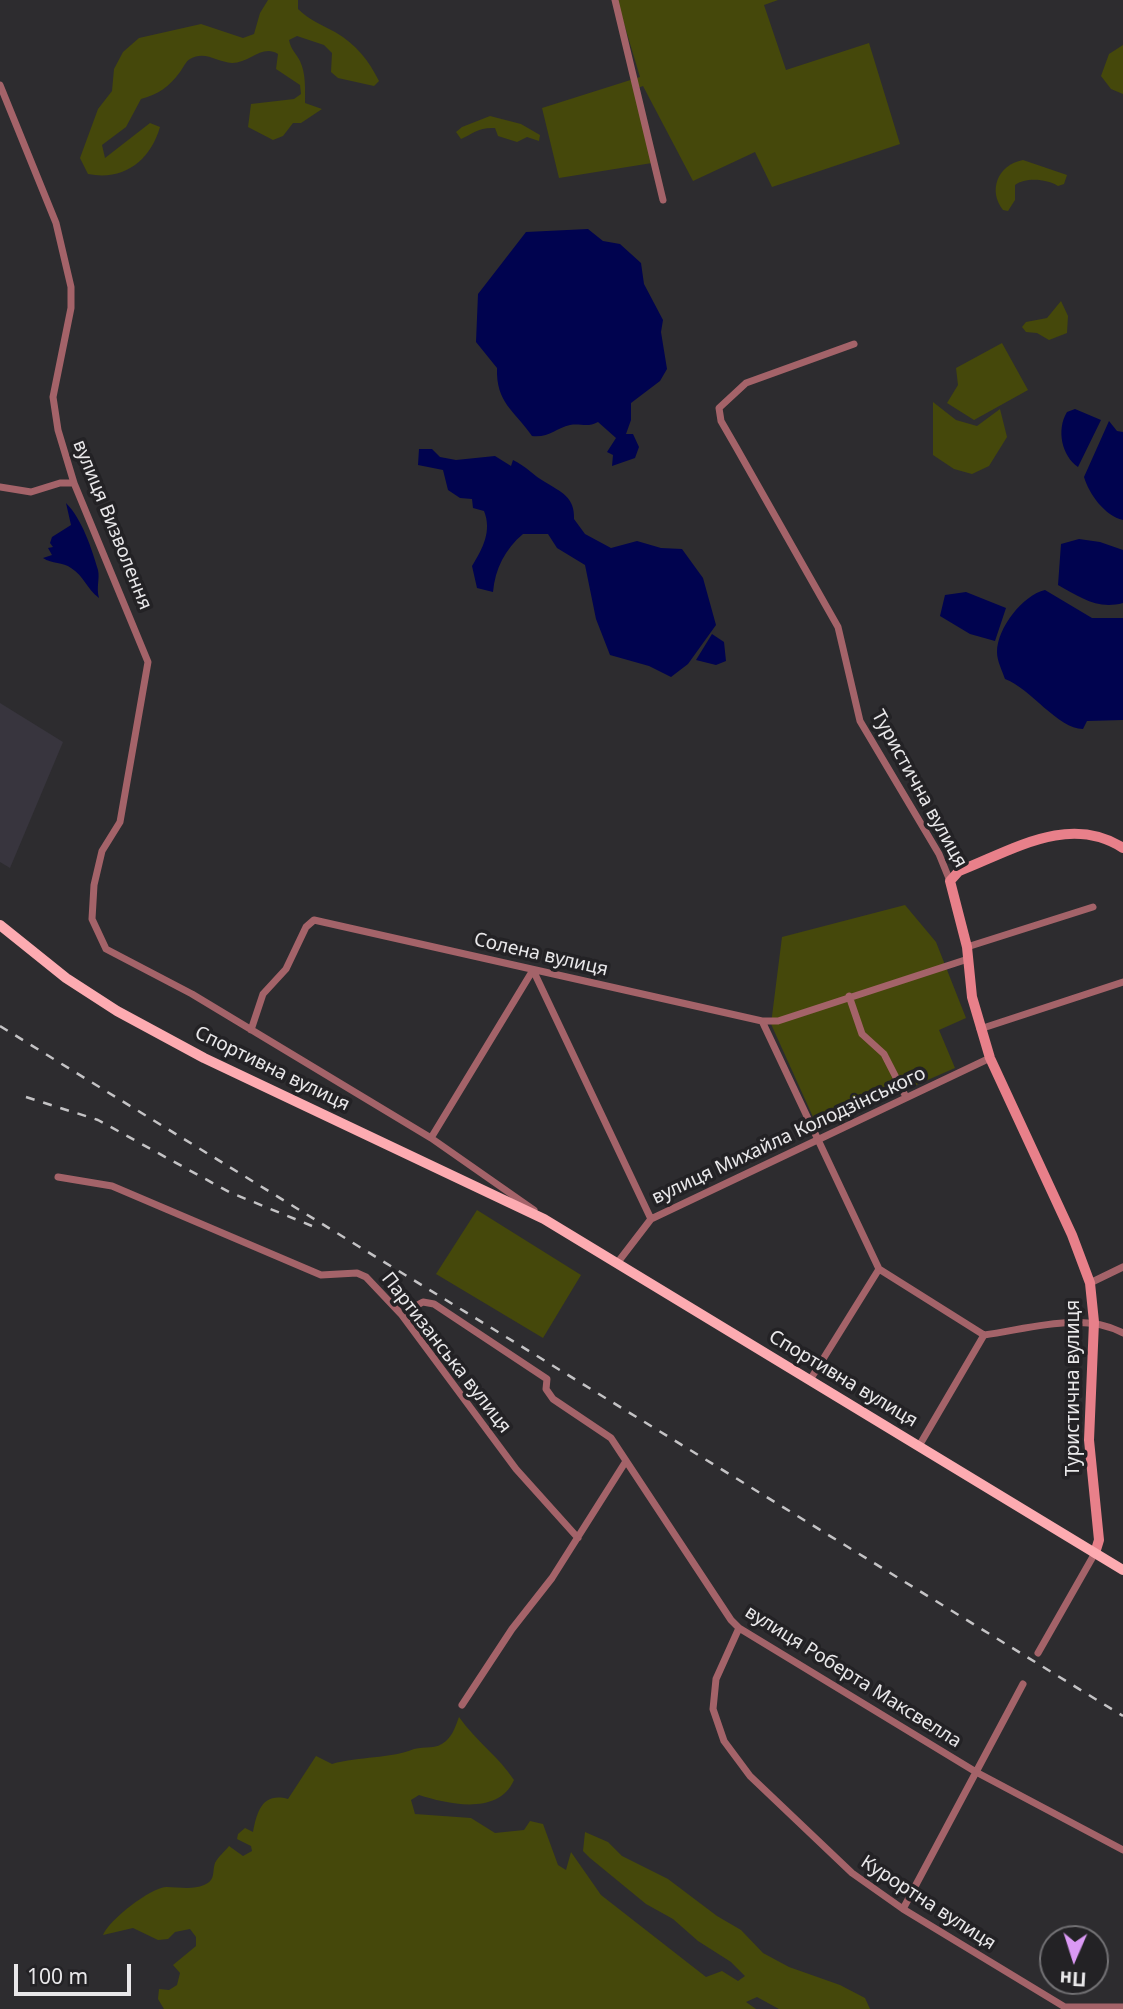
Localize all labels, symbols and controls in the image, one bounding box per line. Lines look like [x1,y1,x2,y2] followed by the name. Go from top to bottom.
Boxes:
[68,437,156,613] street label: вулиця Визволення
[866,706,972,872] street label: Туристична вулиця
[472,928,610,982] street label: Солена вулиця
[191,1022,353,1116] street label: Спортивна вулиця
[648,1062,930,1210] street label: вулиця Михайла Колодзінського
[376,1268,516,1438] street label: Партизанська вулиця
[1063,1300,1085,1476] street label: Туристична вулиця
[764,1326,922,1432] street label: Спортивна вулиця
[741,1601,965,1753] street label: вулиця Роберта Максвелла
[856,1851,1000,1955] street label: Курортна вулиця
[1039,1925,1109,1995] north arrow
[18,1950,135,1994] scale bar
[27,1962,88,1990] text: 100 m
[1059,1965,1087,1993] text: Пн

